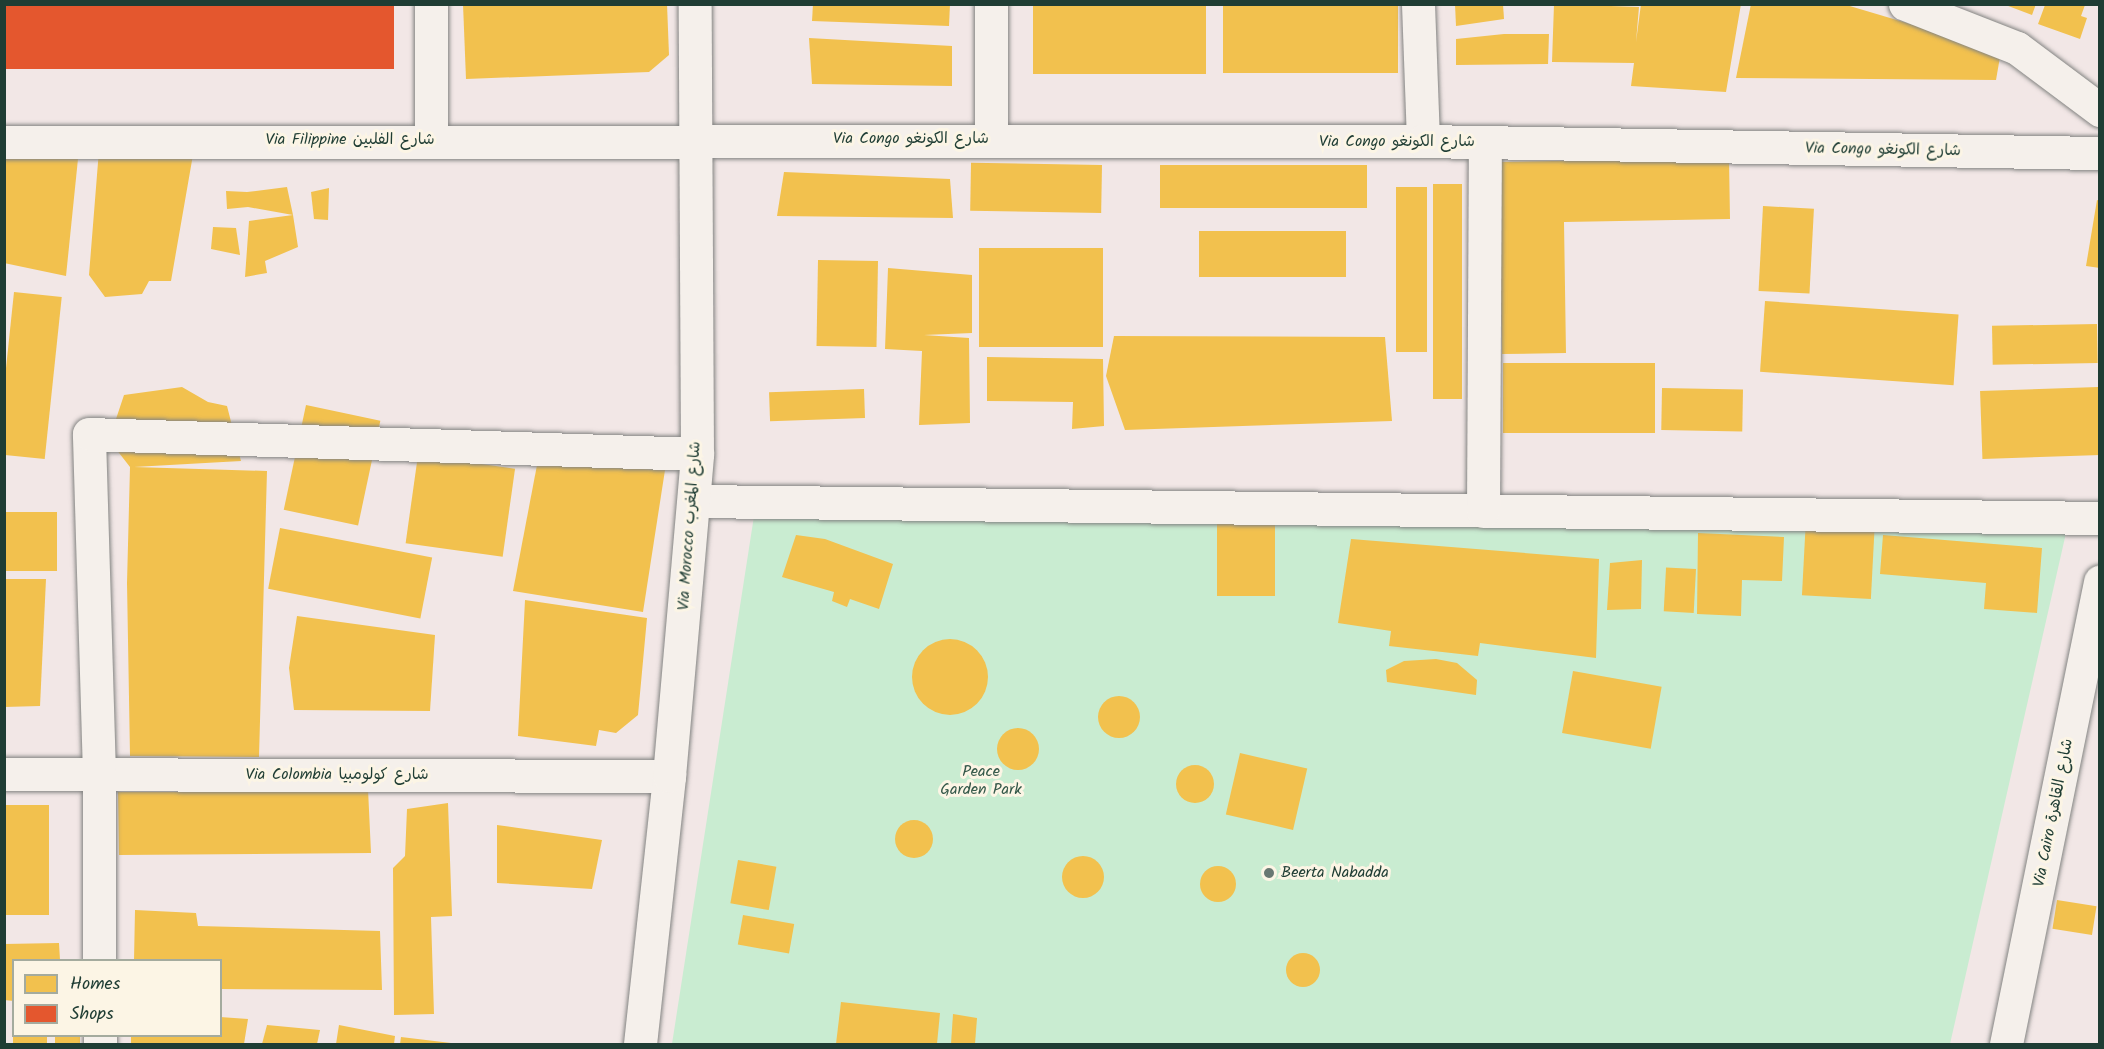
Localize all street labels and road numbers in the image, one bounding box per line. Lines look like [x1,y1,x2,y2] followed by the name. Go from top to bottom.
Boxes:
[833,129,989,149] street label: Via Congo شارع الكونغو
[265,130,435,150] street label: Via Filippine شارع الفلبين
[1319,132,1475,152] street label: Via Congo شارع الكونغو
[1805,139,1961,161] street label: Via Congo شارع الكونغو
[675,441,705,611] street label: Via Morocco شارع المغرب
[2030,737,2078,889] street label: Via Cairo شارع القاهرة
[245,765,429,785] street label: Via Colombia شارع كولومبيا

